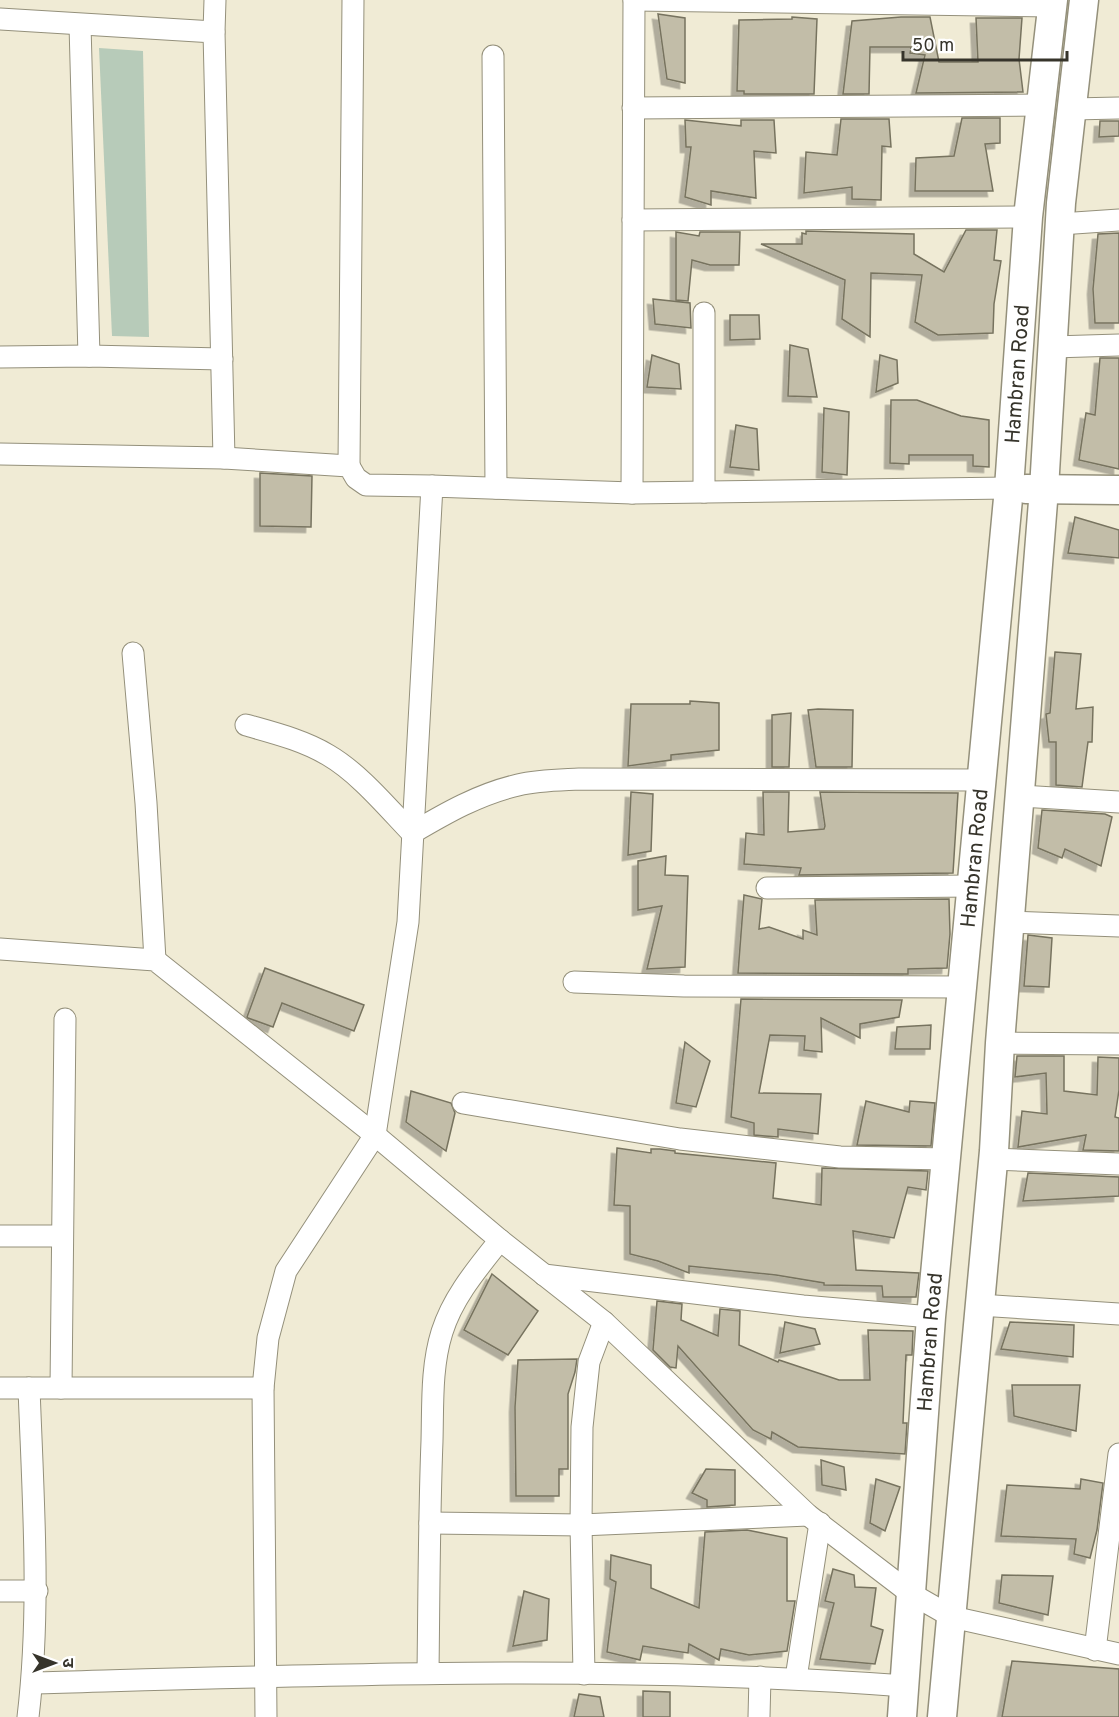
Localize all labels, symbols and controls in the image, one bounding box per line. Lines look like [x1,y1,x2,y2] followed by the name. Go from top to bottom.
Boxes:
[903,24,1066,62] scale bar
[912,35,954,58] text: 50 m
[1000,304,1037,445] street label: Hambran Road
[956,788,996,929] street label: Hambran Road
[912,1271,950,1413] street label: Hambran Road
[24,1633,84,1693] north arrow
[57,1658,77,1668] text: उ

